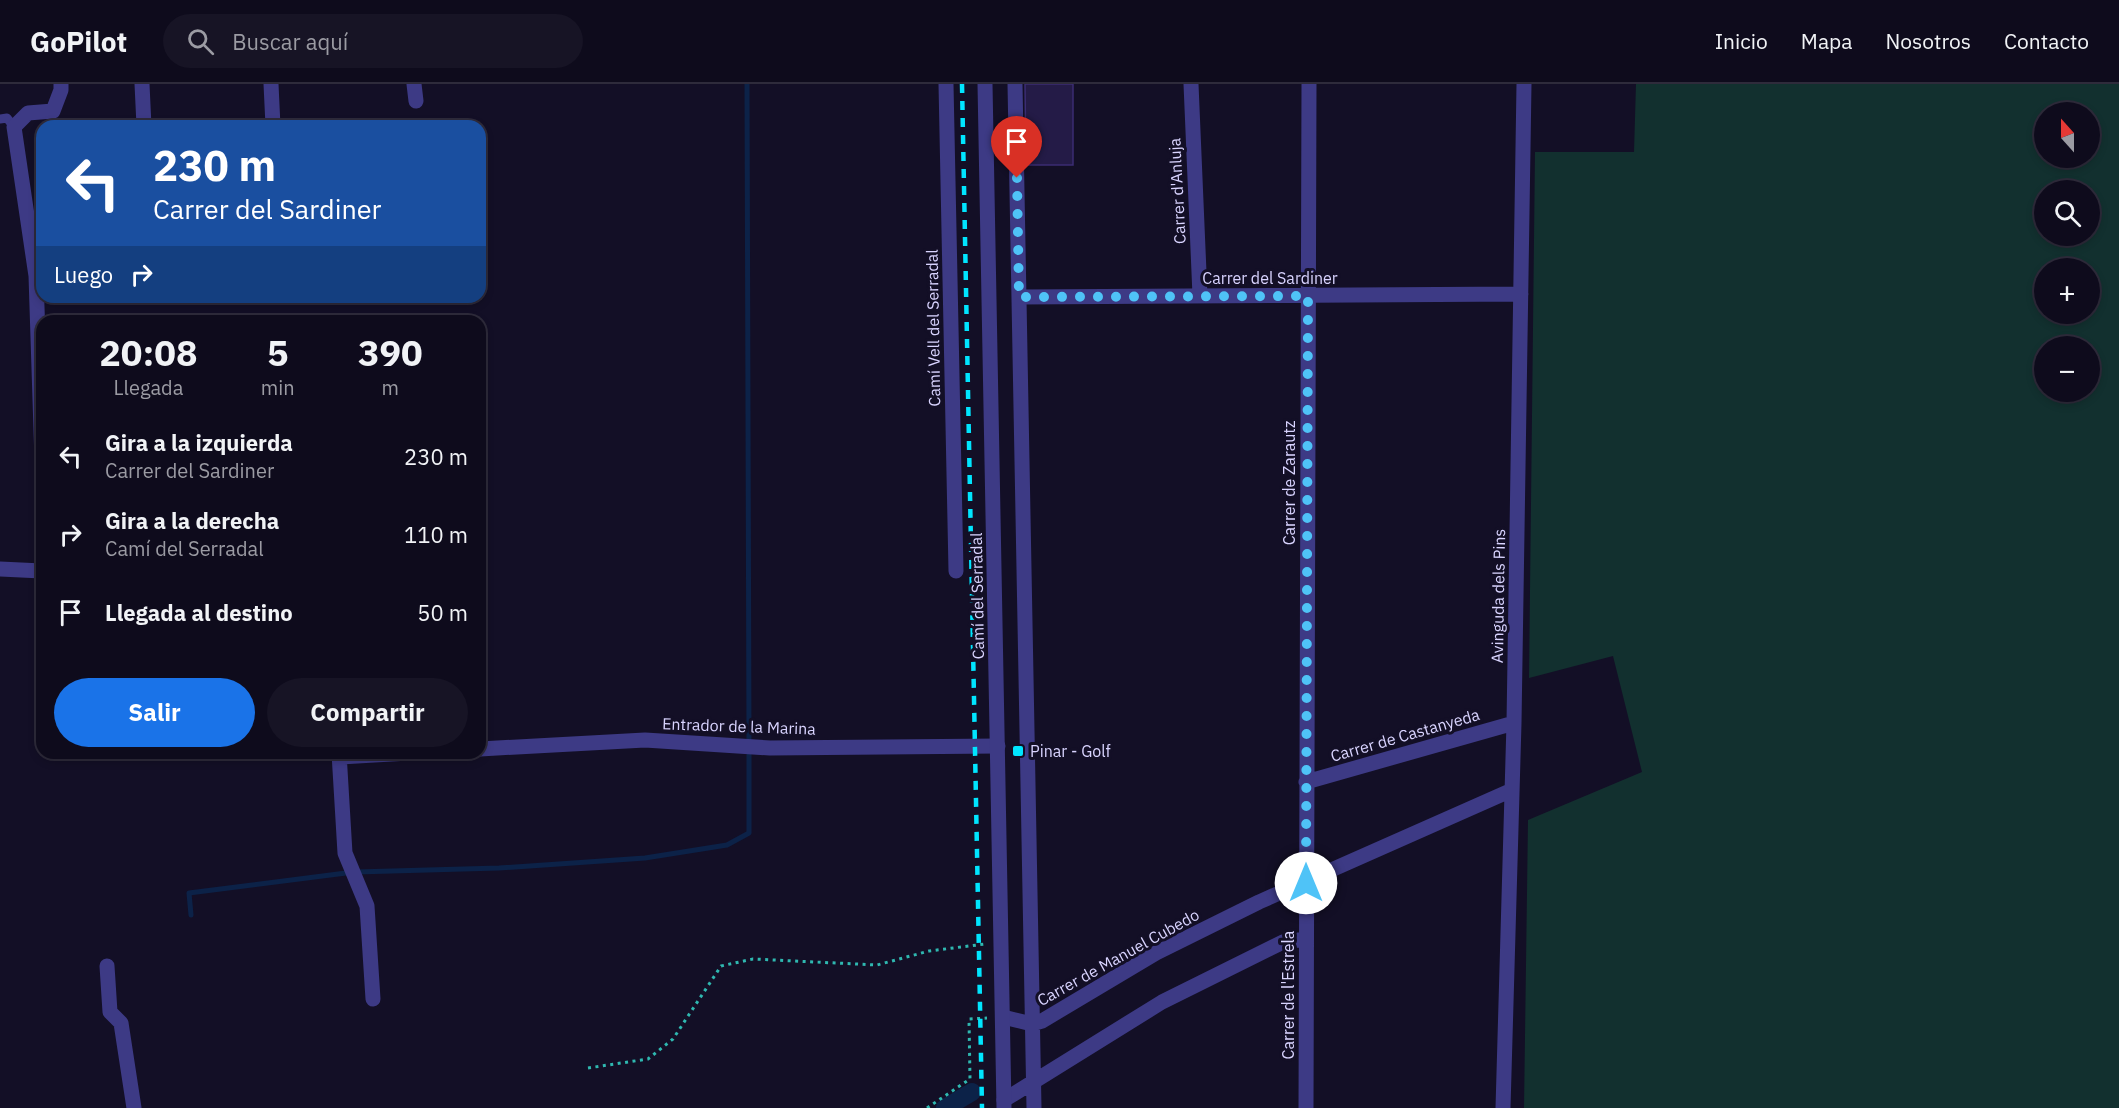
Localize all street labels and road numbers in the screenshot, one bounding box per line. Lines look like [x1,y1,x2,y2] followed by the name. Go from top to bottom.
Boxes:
[1164,137,1190,245] street label: Carrer d'Anluja
[922,249,944,407] street label: Camí Vell del Serradal
[1202,268,1338,288] street label: Carrer del Sardiner
[1279,421,1299,545] street label: Carrer de Zarautz
[1487,529,1509,663] street label: Avinguda dels Pins
[966,532,988,660] street label: Camí del Serradal
[1328,704,1482,766] street label: Carrer de Castanyeda
[662,713,817,739] street label: Entrador de la Marina
[1033,904,1203,1010] street label: Carrer de Manuel Cubedo
[1278,930,1298,1059] street label: Carrer de l'Estrela

